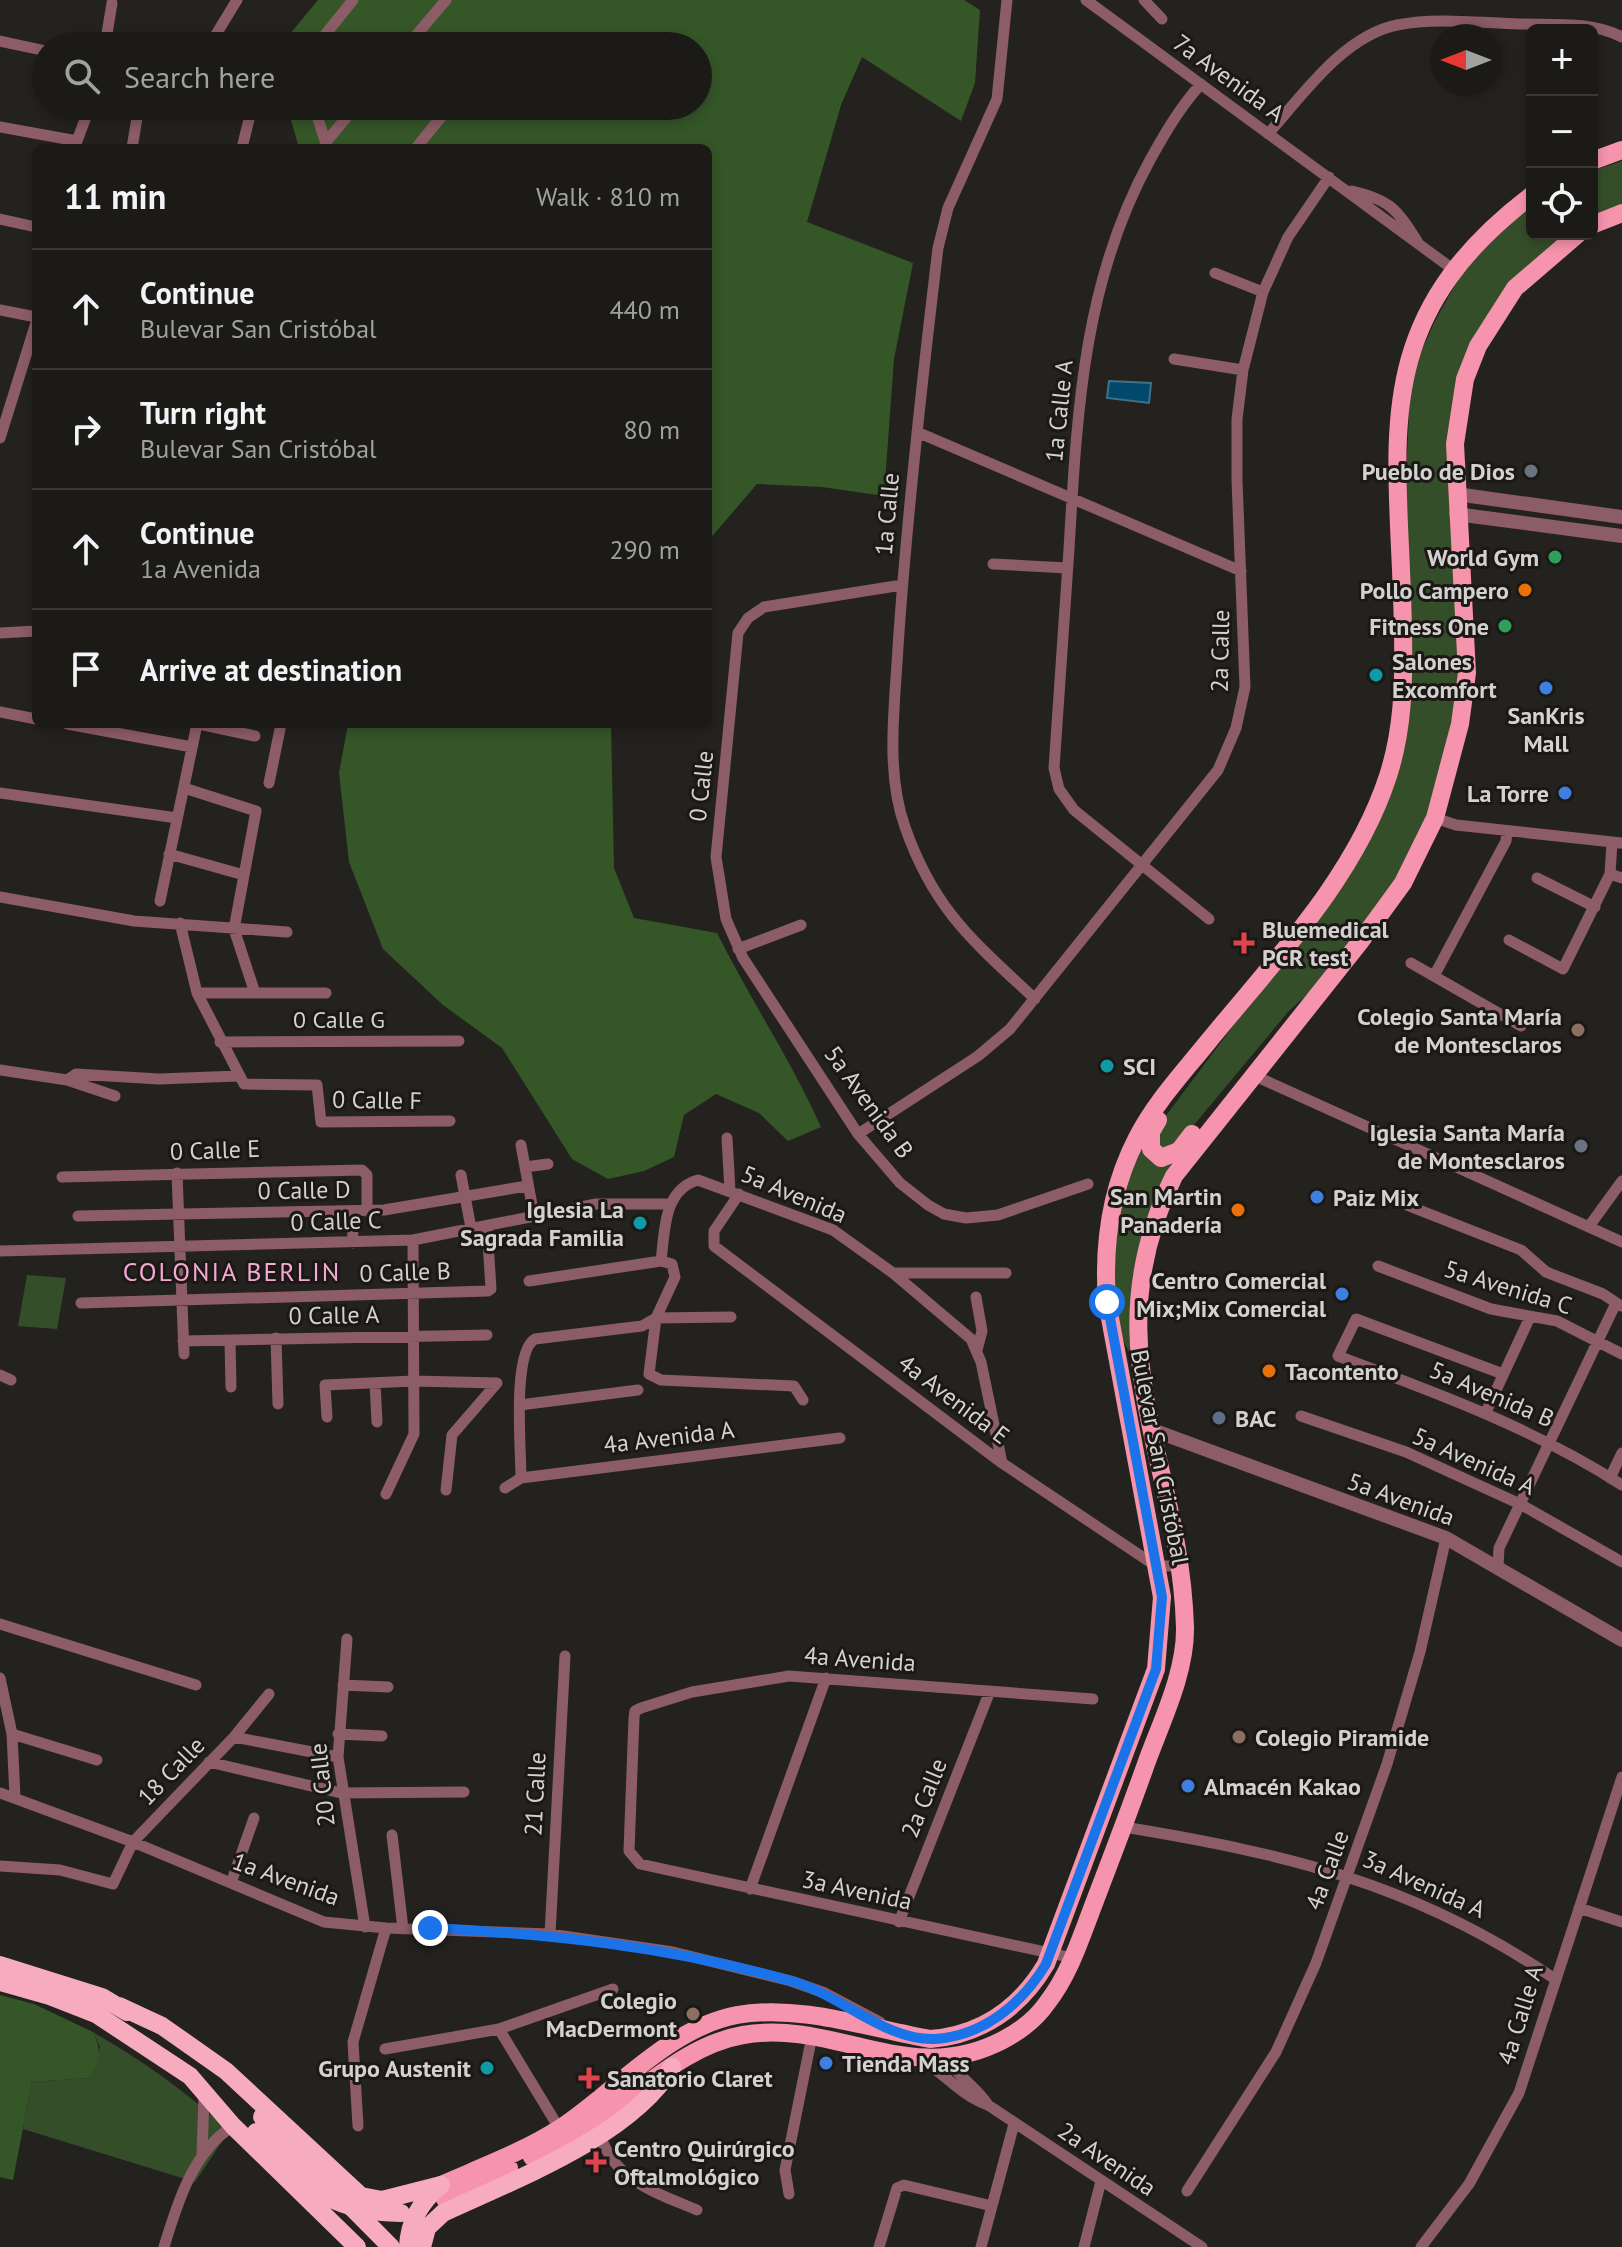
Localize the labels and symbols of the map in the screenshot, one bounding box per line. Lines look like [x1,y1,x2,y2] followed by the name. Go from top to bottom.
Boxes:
[1430,24,1502,96] north arrow
[1167,27,1291,129] street label: 7a Avenida A
[1038,358,1080,464] street label: 1a Calle A
[1362,456,1515,487] place label: Pueblo de Dios
[1522,462,1540,480] marker: Pueblo de Dios
[868,471,906,557] street label: 1a Calle
[1427,542,1539,573] place label: World Gym
[1546,548,1564,566] marker: World Gym
[1360,575,1509,606] place label: Pollo Campero
[1516,581,1534,599] marker: Pollo Campero
[1204,609,1236,693] street label: 2a Calle
[1369,611,1489,642] place label: Fitness One
[1496,617,1514,635] marker: Fitness One
[1392,646,1497,705] place label: Salones Excomfort
[1367,666,1385,684] marker: Salones Excomfort
[1537,679,1555,697] marker: SanKris Mall
[1507,700,1585,759] place label: SanKris Mall
[682,749,720,823] street label: 0 Calle
[1467,778,1549,809] place label: La Torre
[1556,784,1574,802] marker: La Torre
[1262,914,1390,973] place label: Bluemedical PCR test
[1233,932,1255,954] marker: Bluemedical PCR test
[1357,1001,1562,1060] place label: Colegio Santa María de Montesclaros
[293,1004,385,1035] street label: 0 Calle G
[1569,1021,1587,1039] marker: Colegio Santa María de Montesclaros
[818,1039,920,1165] street label: 5a Avenida B
[1123,1051,1156,1082] place label: SCI
[1098,1057,1116,1075] marker: SCI
[332,1084,422,1116] street label: 0 Calle F
[1370,1117,1565,1176] place label: Iglesia Santa María de Montesclaros
[169,1133,261,1167] street label: 0 Calle E
[1572,1137,1590,1155] marker: Iglesia Santa María de Montesclaros
[737,1158,851,1230] street label: 5a Avenida
[257,1174,351,1206] street label: 0 Calle D
[1110,1181,1222,1240] place label: San Martin Panadería
[1333,1182,1419,1213] place label: Paiz Mix
[1308,1188,1326,1206] marker: Paiz Mix
[460,1194,624,1253] place label: Iglesia La Sagrada Familia
[1229,1201,1247,1219] marker: San Martin Panadería
[290,1204,382,1238] street label: 0 Calle C
[631,1214,649,1232] marker: Iglesia La Sagrada Familia
[1440,1253,1576,1321] street label: 5a Avenida C
[123,1255,341,1288] district label: COLONIA BERLIN
[359,1255,451,1289] street label: 0 Calle B
[1136,1265,1327,1324] place label: Centro Comercial Mix;Mix Comercial
[1089,1284,1125,1320] route start
[1333,1285,1351,1303] marker: Centro Comercial Mix;Mix Comercial
[288,1299,380,1331] street label: 0 Calle A
[892,1347,1016,1451] street label: 4a Avenida E
[1124,1347,1196,1567] street label: Bulevar San Cristóbal
[1425,1354,1559,1434] street label: 5a Avenida B
[1285,1356,1399,1387] place label: Tacontento
[1260,1362,1278,1380] marker: Tacontento
[1235,1403,1276,1434] place label: BAC
[1210,1409,1228,1427] marker: BAC
[602,1414,736,1460] street label: 4a Avenida A
[1408,1420,1540,1502] street label: 5a Avenida A
[1343,1465,1459,1533] street label: 5a Avenida
[803,1640,917,1678] street label: 4a Avenida
[1255,1722,1429,1753] place label: Colegio Piramide
[1230,1728,1248,1746] marker: Colegio Piramide
[131,1730,211,1812] street label: 18 Calle
[302,1742,342,1828] street label: 20 Calle
[517,1751,553,1837] street label: 21 Calle
[894,1754,954,1842] street label: 2a Calle
[1204,1771,1361,1802] place label: Almacén Kakao
[1179,1777,1197,1795] marker: Almacén Kakao
[1298,1826,1356,1914] street label: 4a Calle
[1358,1843,1490,1925] street label: 3a Avenida A
[228,1845,344,1913] street label: 1a Avenida
[799,1863,915,1917] street label: 3a Avenida
[412,1910,448,1946] route end
[1490,1961,1550,2069] street label: 4a Calle A
[546,1985,678,2044] place label: Colegio MacDermont
[684,2005,702,2023] marker: Colegio MacDermont
[842,2048,970,2079] place label: Tienda Mass
[318,2053,472,2084] place label: Grupo Austenit
[817,2054,835,2072] marker: Tienda Mass
[478,2059,496,2077] marker: Grupo Austenit
[607,2063,773,2094] place label: Sanatorio Claret
[578,2067,600,2089] marker: Sanatorio Claret
[1052,2115,1162,2203] street label: 2a Avenida
[614,2133,795,2192] place label: Centro Quirúrgico Oftalmológico
[585,2151,607,2173] marker: Centro Quirúrgico Oftalmológico

